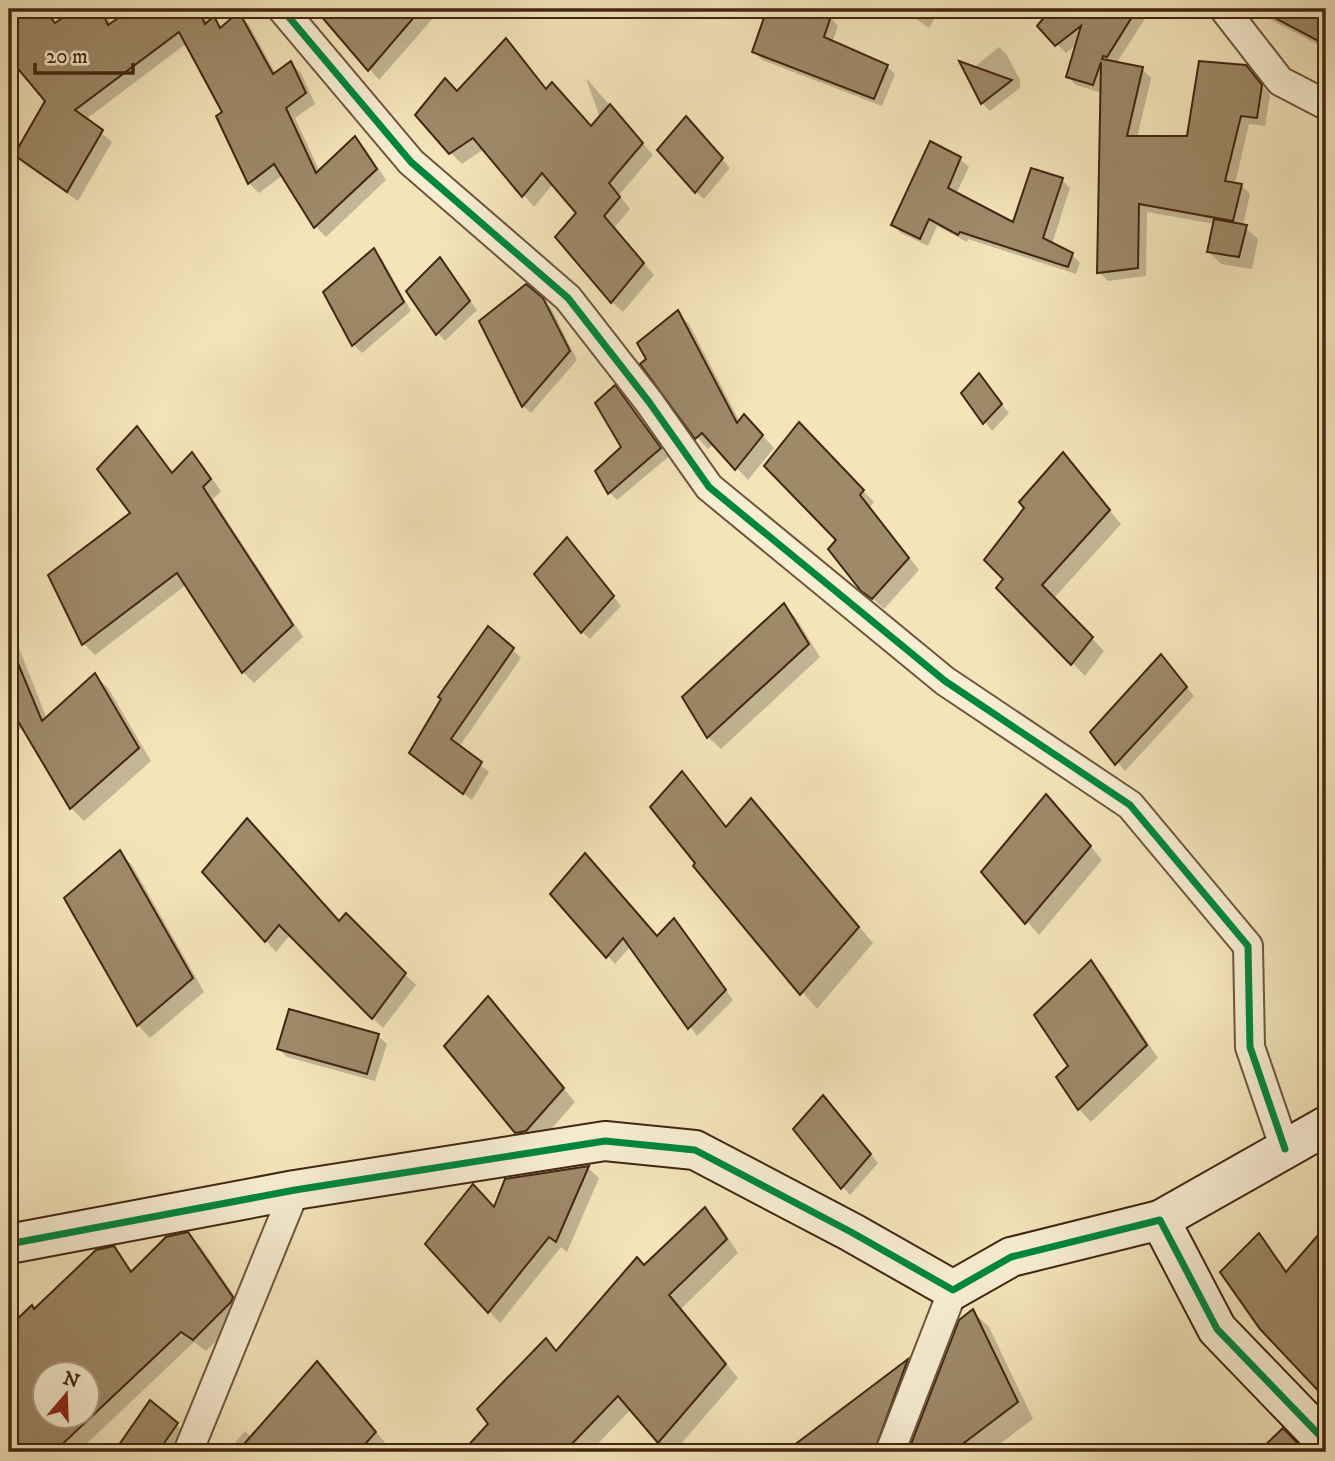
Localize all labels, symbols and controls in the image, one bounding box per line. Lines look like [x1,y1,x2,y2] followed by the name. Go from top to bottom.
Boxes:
[35,32,133,76] scale bar
[46,44,88,70] text: 20 m
[32,1360,102,1430] north arrow
[60,1367,83,1394] text: N

